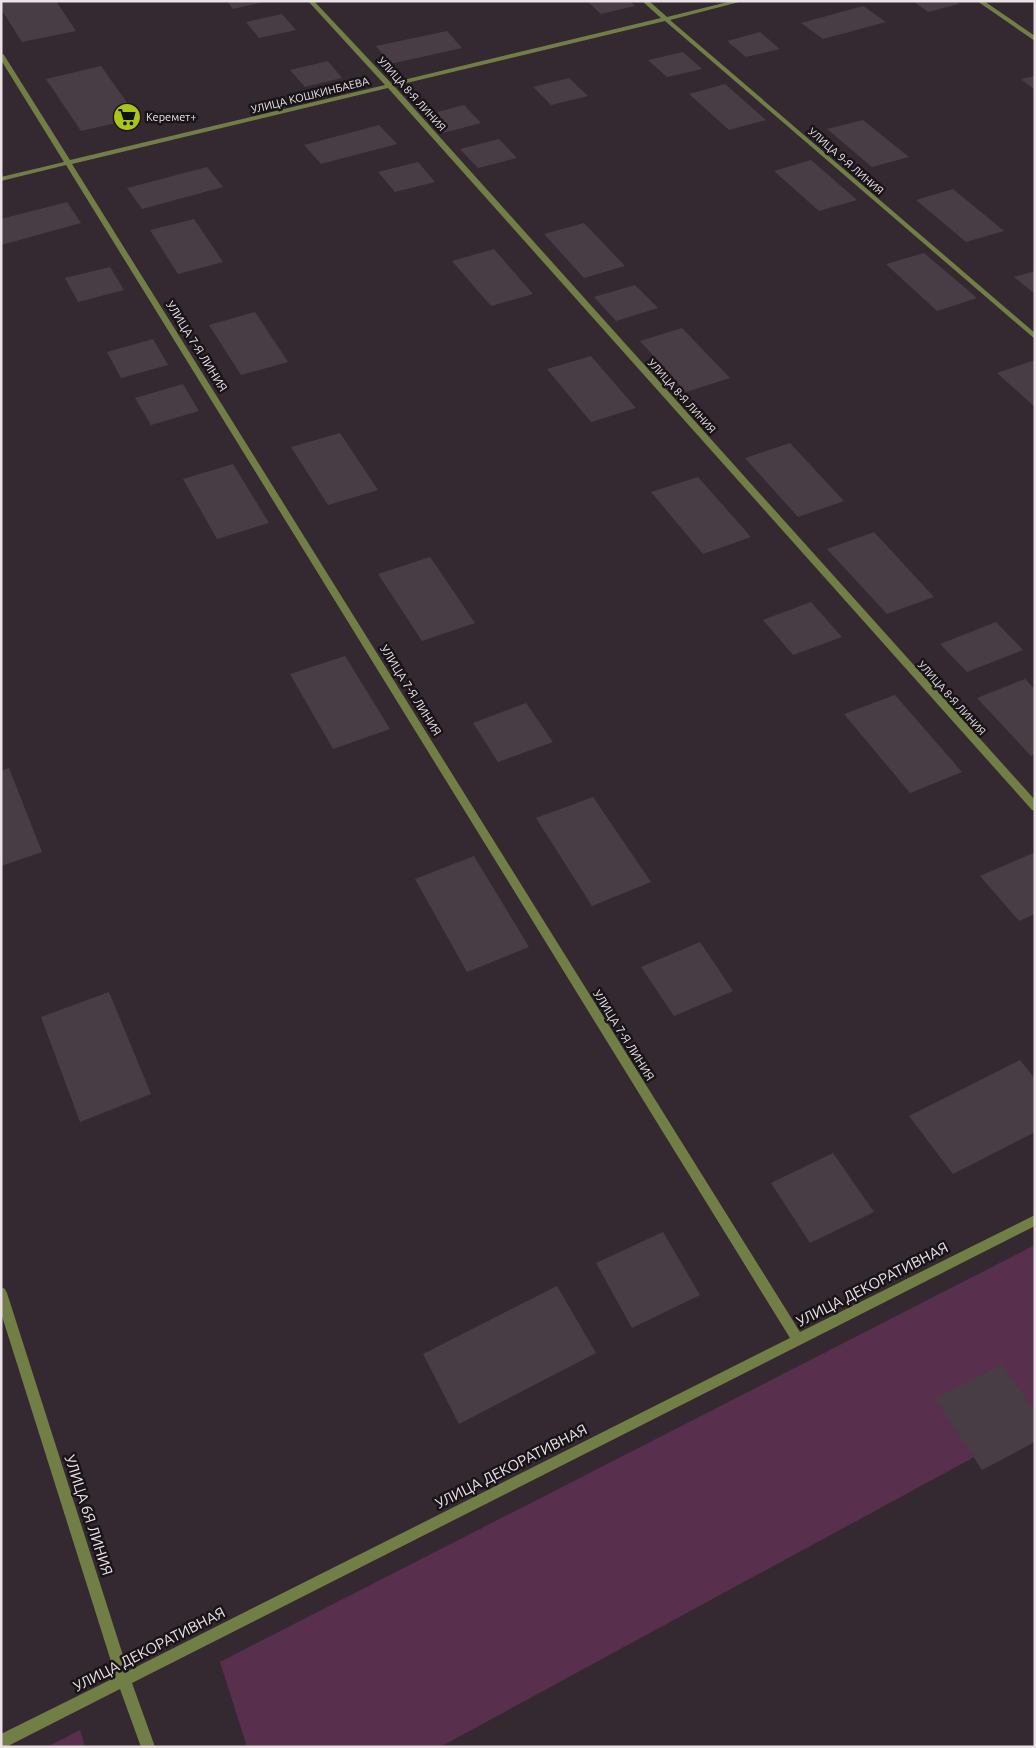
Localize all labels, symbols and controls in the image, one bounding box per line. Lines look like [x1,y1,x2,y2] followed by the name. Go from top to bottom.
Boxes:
[376,55,448,133] street label: УЛИЦА 8-Я ЛИНИЯ
[250,74,371,115] street label: УЛИЦА КОШКИНБАЕВА
[112,102,142,132] supermarket icon: Керемет+
[146,111,196,123] place label: Керемет+
[806,125,886,197] street label: УЛИЦА 9-Я ЛИНИЯ
[164,298,230,394] street label: УЛИЦА 7-Я ЛИНИЯ
[646,357,718,435] street label: УЛИЦА 8-Я ЛИНИЯ
[378,642,444,738] street label: УЛИЦА 7-Я ЛИНИЯ
[916,659,988,737] street label: УЛИЦА 8-Я ЛИНИЯ
[591,987,657,1083] street label: УЛИЦА 7-Я ЛИНИЯ
[793,1238,951,1330] street label: УЛИЦА ДЕКОРАТИВНАЯ
[432,1420,590,1512] street label: УЛИЦА ДЕКОРАТИВНАЯ
[61,1453,117,1577] street label: УЛИЦА 6Я ЛИНИЯ
[70,1603,228,1695] street label: УЛИЦА ДЕКОРАТИВНАЯ

